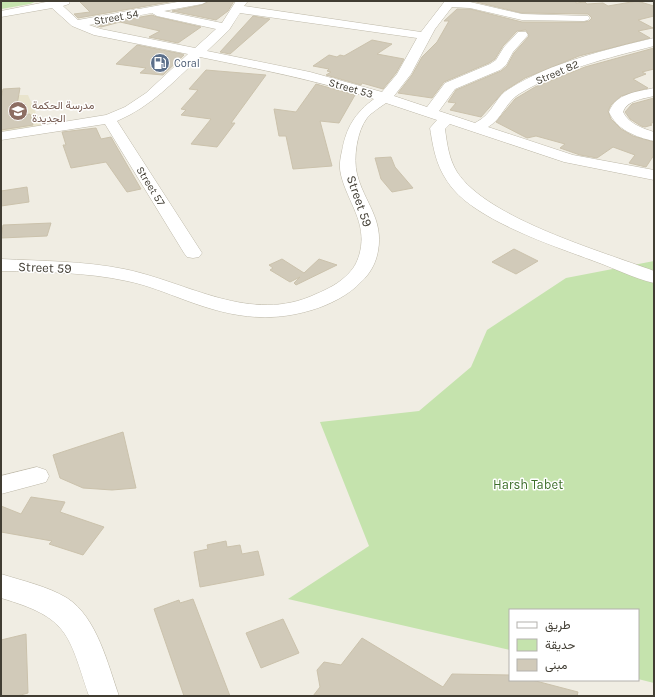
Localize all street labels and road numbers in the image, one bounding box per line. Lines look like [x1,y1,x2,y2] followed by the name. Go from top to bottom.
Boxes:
[93,7,139,28] street label: Street 54
[534,57,581,87] street label: Street 82
[327,76,375,101] street label: Street 53
[133,164,168,208] street label: Street 57
[344,173,375,229] street label: Street 59
[18,259,72,276] street label: Street 59

